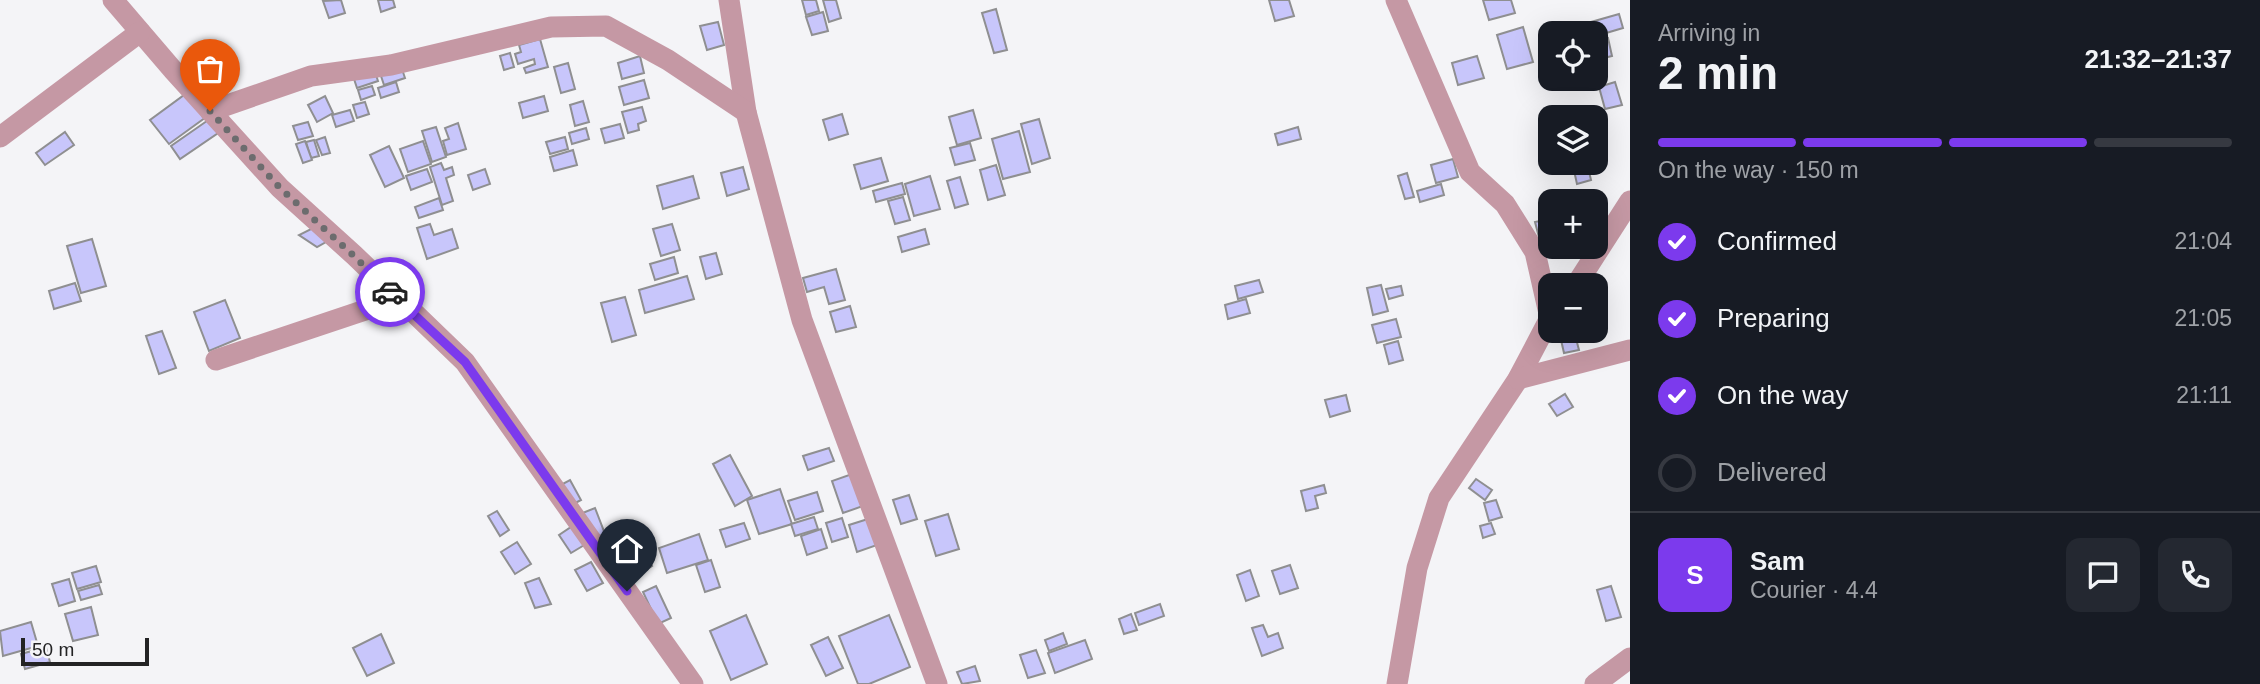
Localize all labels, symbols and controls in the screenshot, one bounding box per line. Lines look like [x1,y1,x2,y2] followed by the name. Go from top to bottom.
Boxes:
[1658,20,1760,46] text: Arriving in
[1538,21,1608,343] map controls
[1538,21,1608,91] button: locate
[180,39,240,111] pin
[2085,44,2232,74] text: 21:32–21:37
[1658,47,1778,99] text: 2 min
[191,50,229,88] icon: bag
[1538,105,1608,175] button: layers
[1658,157,1859,183] text: On the way · 150 m
[1538,189,1608,259] button: +
[1658,223,1696,261] icon: check
[1717,226,1837,256] text: Confirmed
[2174,228,2232,254] text: 21:04
[355,257,425,327] courier
[371,273,409,311] icon: car
[1538,273,1608,343] button: −
[1658,300,1696,338] icon: check
[1717,303,1830,333] text: Preparing
[2174,305,2232,331] text: 21:05
[1658,377,1696,415] icon: check
[1717,380,1849,410] text: On the way
[2176,382,2232,408] text: 21:11
[1717,457,1827,487] text: Delivered
[597,519,657,591] pin
[608,530,646,568] icon: home
[2066,538,2140,612] button: chat
[2158,538,2232,612] button: phone
[1750,546,1805,576] text: Sam
[1686,560,1704,590] text: S
[1750,577,1878,603] text: Courier · 4.4
[21,635,149,667] scale bar
[32,639,74,660] text: 50 m

